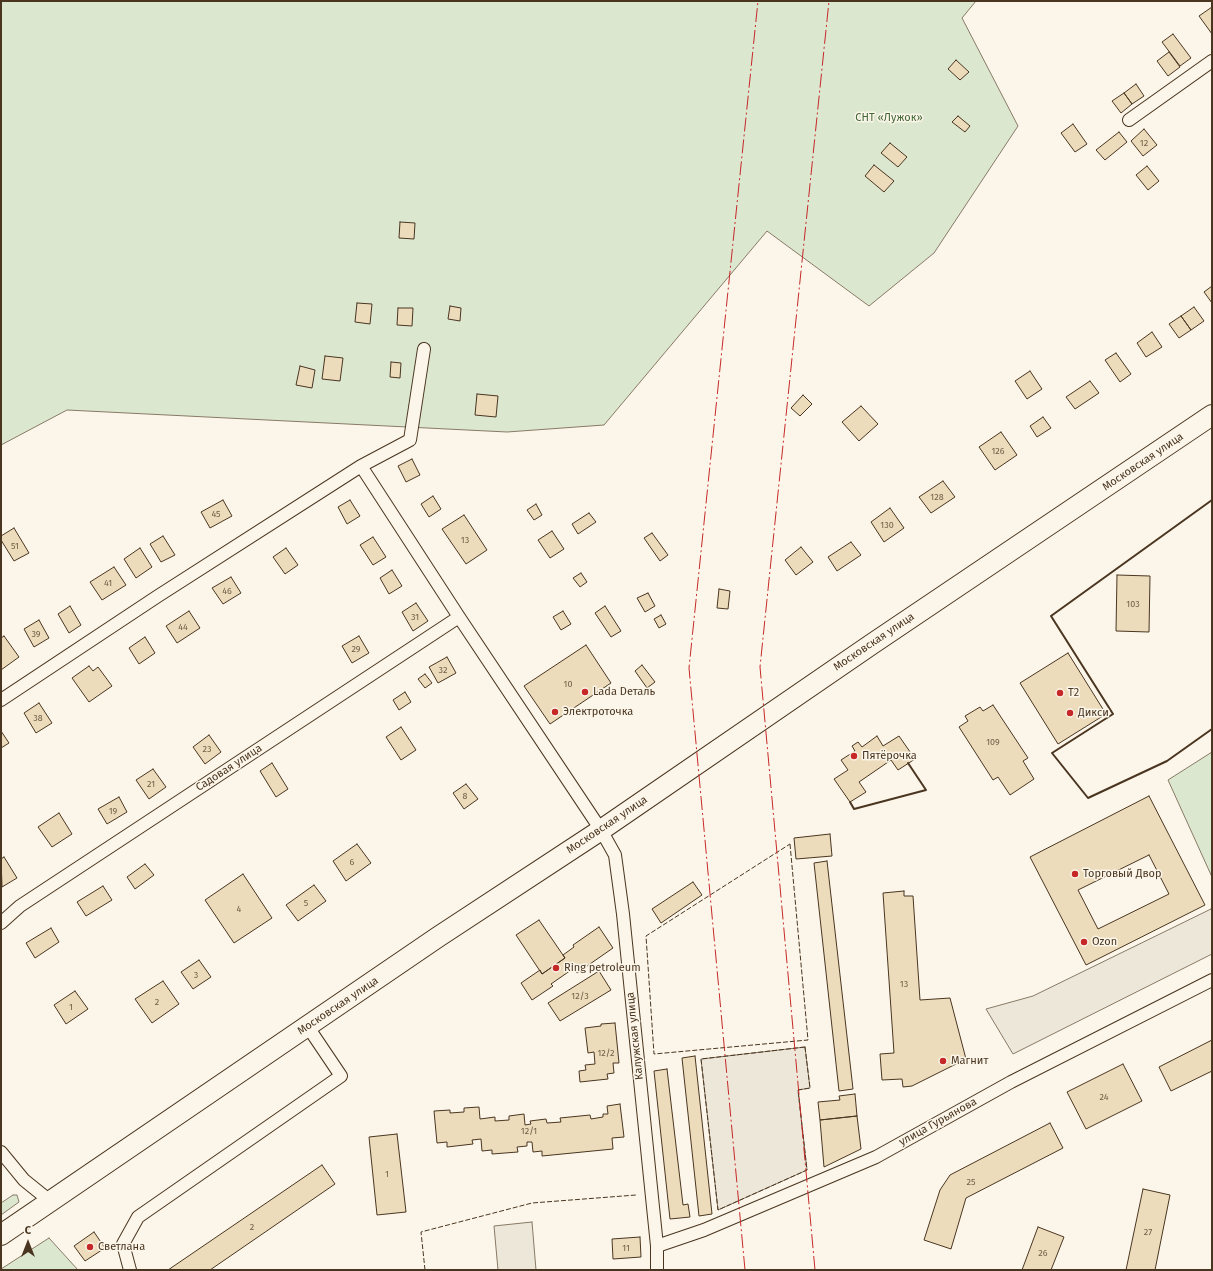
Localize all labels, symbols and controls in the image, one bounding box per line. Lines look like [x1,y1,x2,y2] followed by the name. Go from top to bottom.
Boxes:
[855,111,923,125] park label: СНТ «Лужок»
[1140,138,1148,148] house number: 12
[1100,430,1186,494] street label: Московская улица
[991,446,1005,456] house number: 126
[930,492,944,502] house number: 128
[211,509,221,519] house number: 45
[880,520,894,530] house number: 130
[461,535,469,545] house number: 13
[11,541,19,551] house number: 51
[104,578,112,588] house number: 41
[222,586,232,596] house number: 46
[1126,599,1140,609] house number: 103
[831,610,917,674] street label: Московская улица
[411,612,419,622] house number: 31
[178,622,188,632] house number: 44
[31,629,41,639] house number: 39
[351,644,361,654] house number: 29
[439,665,447,675] house number: 32
[564,679,572,689] house number: 10
[593,685,655,699] place label: Lada Dеталь
[1068,686,1079,700] place label: T2
[580,687,590,697] marker: Lada Dеталь
[1055,688,1065,698] marker: T2
[563,705,633,719] place label: Электроточка
[1078,706,1109,720] place label: Дикси
[550,707,560,717] marker: Электроточка
[1065,708,1075,718] marker: Дикси
[33,713,43,723] house number: 38
[986,737,1000,747] house number: 109
[193,742,265,794] street label: Садовая улица
[203,744,211,754] house number: 23
[862,749,917,763] place label: Пятёрочка
[849,751,859,761] marker: Пятёрочка
[147,779,155,789] house number: 21
[463,791,467,801] house number: 8
[564,793,650,857] street label: Московская улица
[109,806,117,816] house number: 19
[350,857,354,867] house number: 6
[1083,867,1162,881] place label: Торговый Двор
[1070,869,1080,879] marker: Торговый Двор
[304,898,308,908] house number: 5
[237,904,241,914] house number: 4
[1092,935,1117,949] place label: Ozon
[1079,937,1089,947] marker: Ozon
[564,961,641,975] place label: Ring petroleum
[551,963,561,973] marker: Ring petroleum
[194,970,198,980] house number: 3
[295,974,381,1038] street label: Московская улица
[900,979,908,989] house number: 13
[571,991,589,1001] house number: 12/3
[624,991,646,1081] street label: Калужская улица
[155,997,159,1007] house number: 2
[69,1002,73,1012] house number: 1
[597,1048,615,1058] house number: 12/2
[951,1054,988,1068] place label: Магнит
[938,1056,948,1066] marker: Магнит
[1100,1092,1108,1102] house number: 24
[897,1095,979,1149] street label: улица Гурьянова
[521,1126,537,1136] house number: 12/1
[385,1169,389,1179] house number: 1
[967,1177,975,1187] house number: 25
[250,1222,254,1232] house number: 2
[8,1223,48,1263] north arrow
[25,1224,31,1237] text: С
[1144,1227,1152,1237] house number: 27
[98,1240,145,1254] place label: Светлана
[85,1242,95,1252] marker: Светлана
[622,1243,630,1253] house number: 11
[1038,1248,1048,1258] house number: 26

